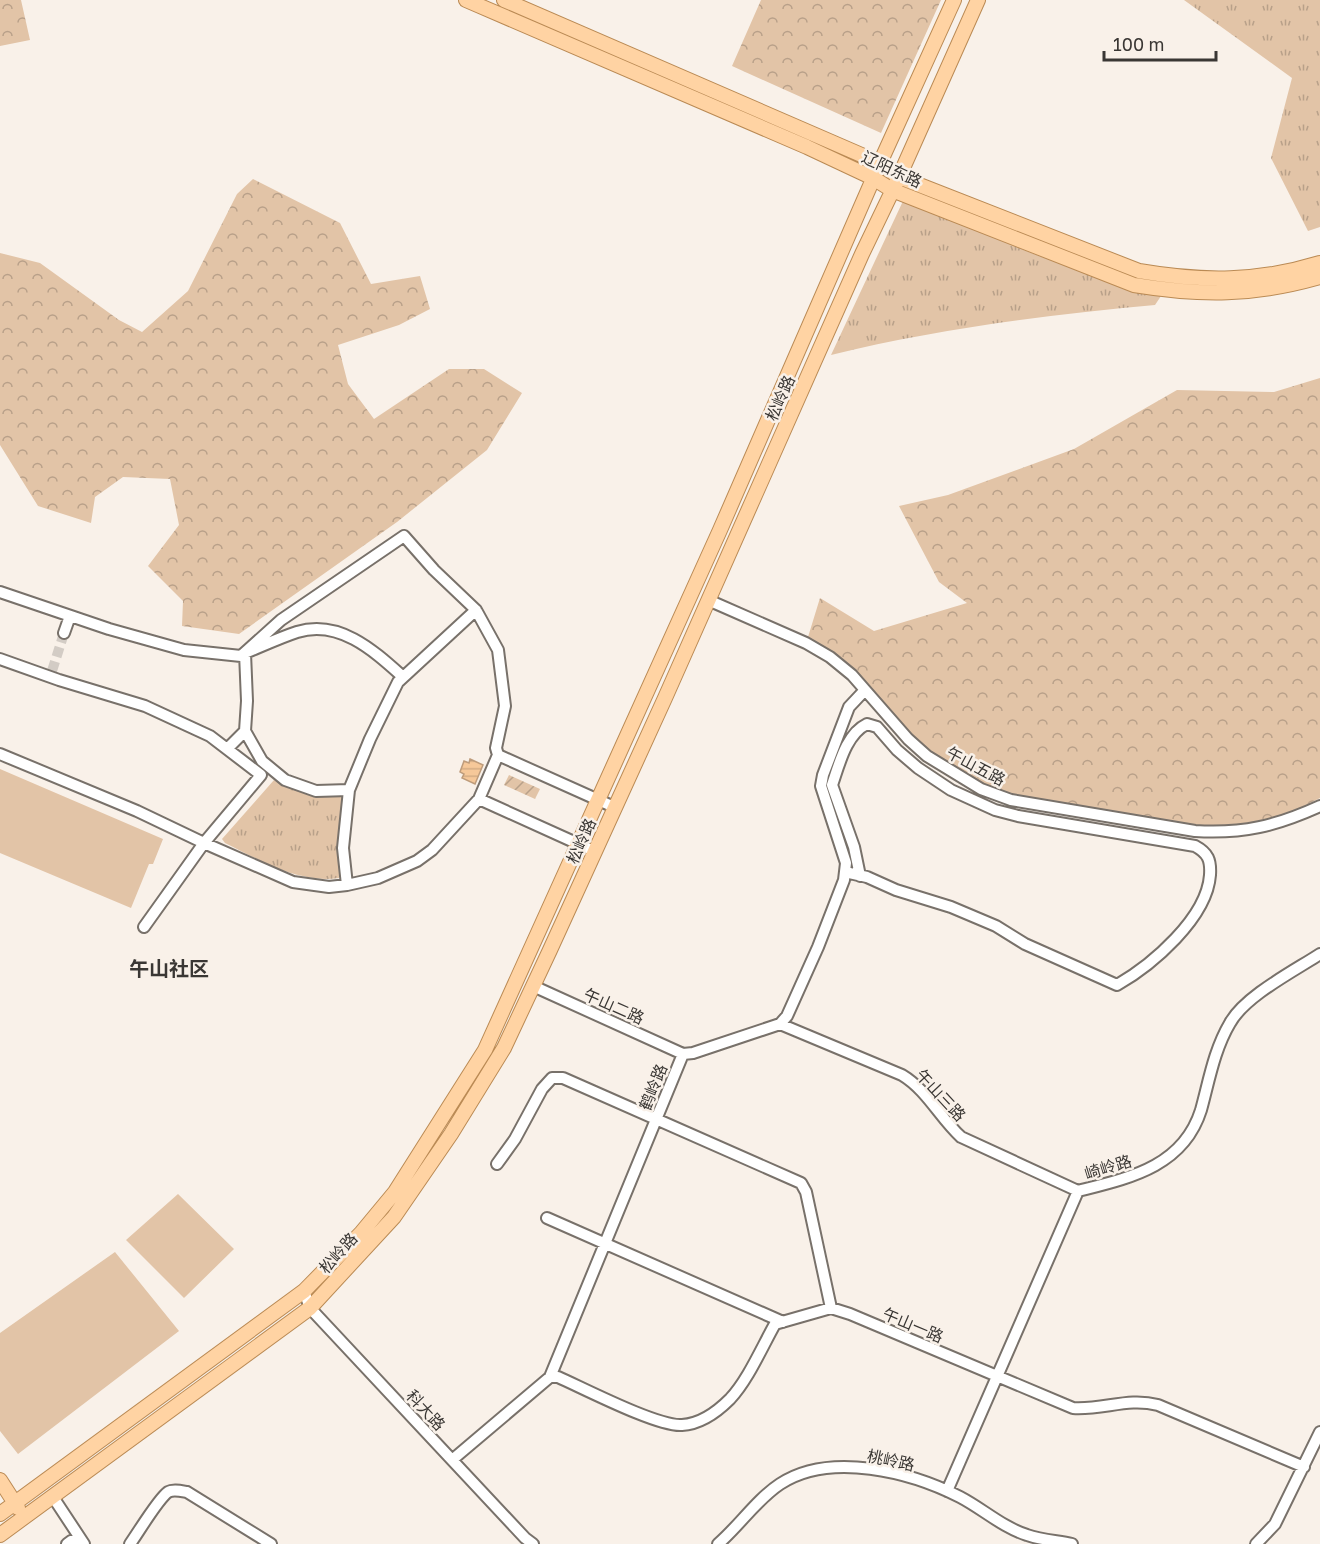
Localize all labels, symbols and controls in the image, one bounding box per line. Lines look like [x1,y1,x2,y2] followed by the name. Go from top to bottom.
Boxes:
[1104,24,1216,62] scale bar
[1113,33,1164,55] text: 100 m
[859,146,925,192] street label: 辽阳东路
[761,372,799,424] street label: 松岭路
[943,742,1009,790] street label: 午山五路
[562,815,600,867] street label: 松岭路
[129,956,209,980] district label: 午山社区
[581,984,647,1028] street label: 午山二路
[635,1061,671,1113] street label: 鹤岭路
[912,1065,970,1125] street label: 午山三路
[1082,1150,1134,1184] street label: 崎岭路
[315,1228,361,1278] street label: 松岭路
[880,1303,946,1347] street label: 午山一路
[402,1386,450,1434] street label: 科大路
[865,1445,917,1475] street label: 桃岭路

